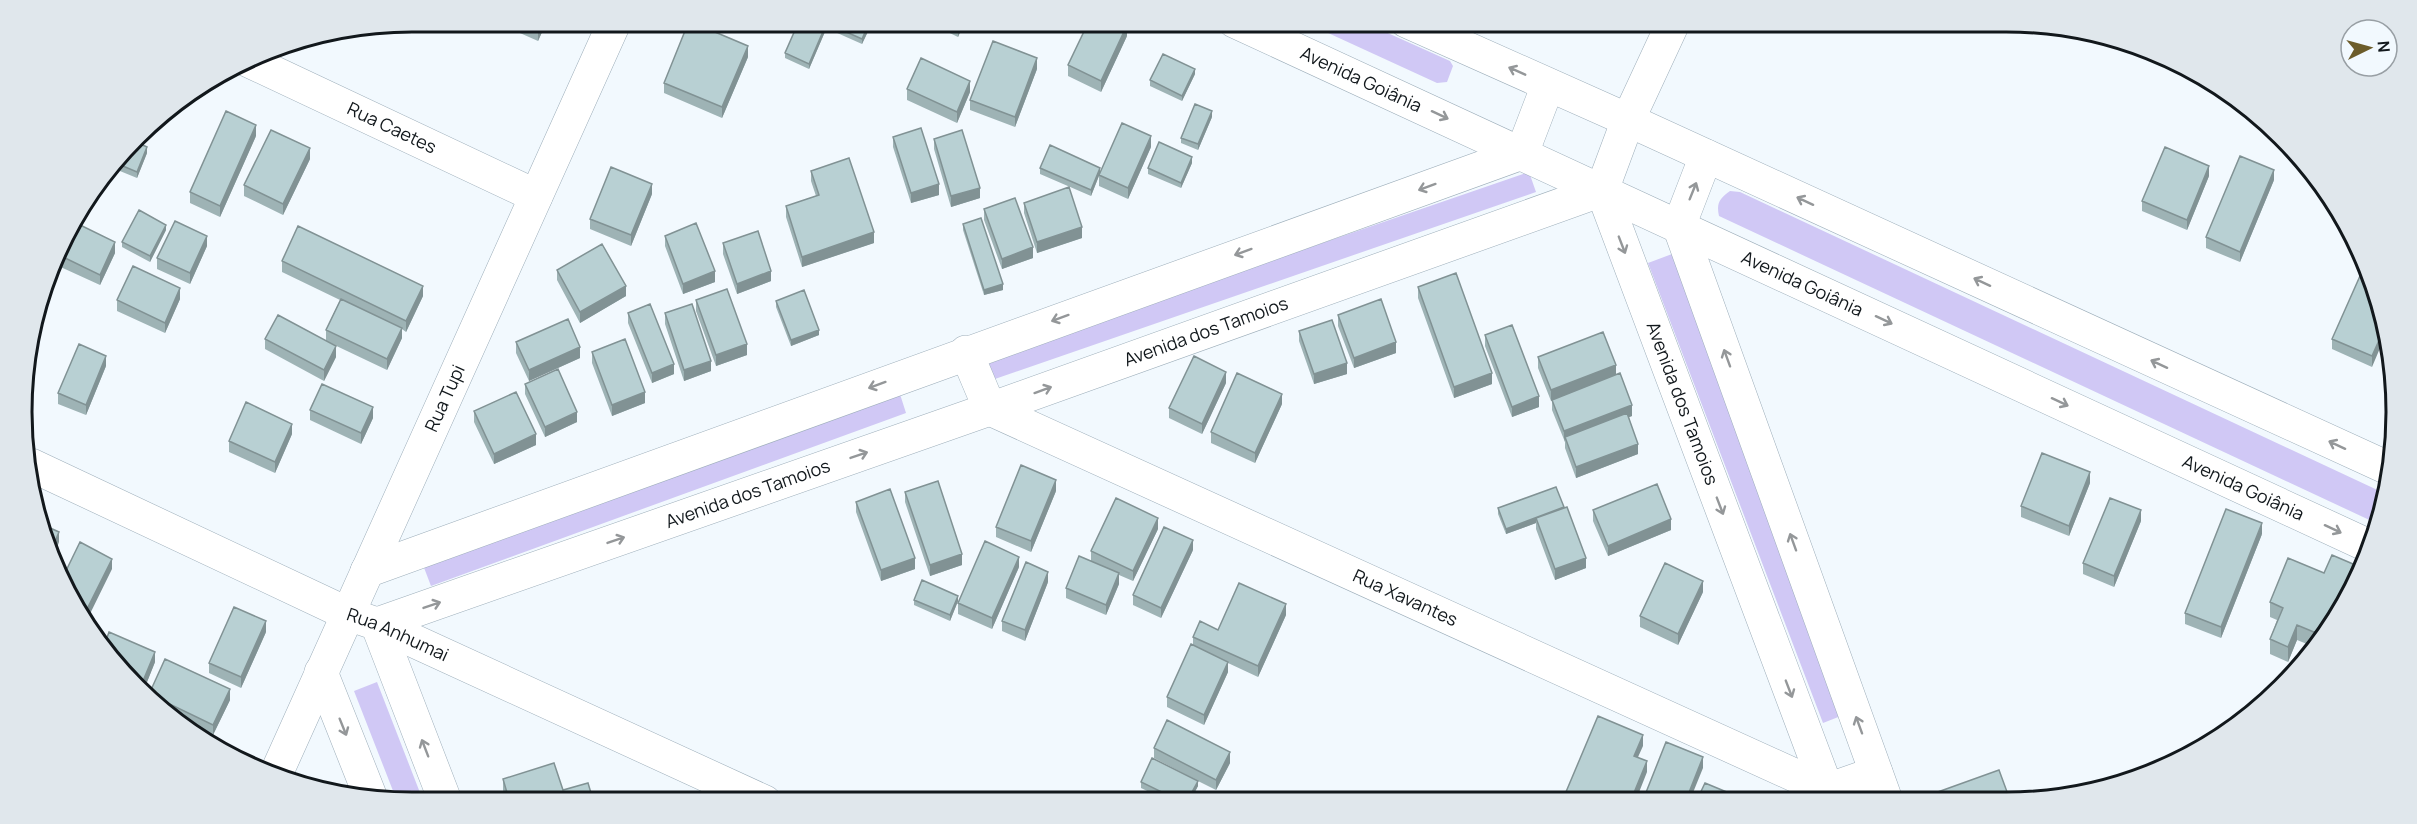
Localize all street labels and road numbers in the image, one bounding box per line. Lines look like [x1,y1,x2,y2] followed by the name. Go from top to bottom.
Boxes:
[1297,40,1426,117] street label: Avenida Goiânia
[344,96,441,159] street label: Rua Caetes
[1738,244,1867,321] street label: Avenida Goiânia
[1120,290,1291,371] street label: Avenida dos Tamoios
[1641,318,1725,488] street label: Avenida dos Tamoios
[419,361,470,435] street label: Rua Tupi
[2179,448,2308,525] street label: Avenida Goiânia
[662,453,833,533] street label: Avenida dos Tamoios
[1349,563,1462,631] street label: Rua Xavantes
[344,602,453,666] street label: Rua Anhumai

